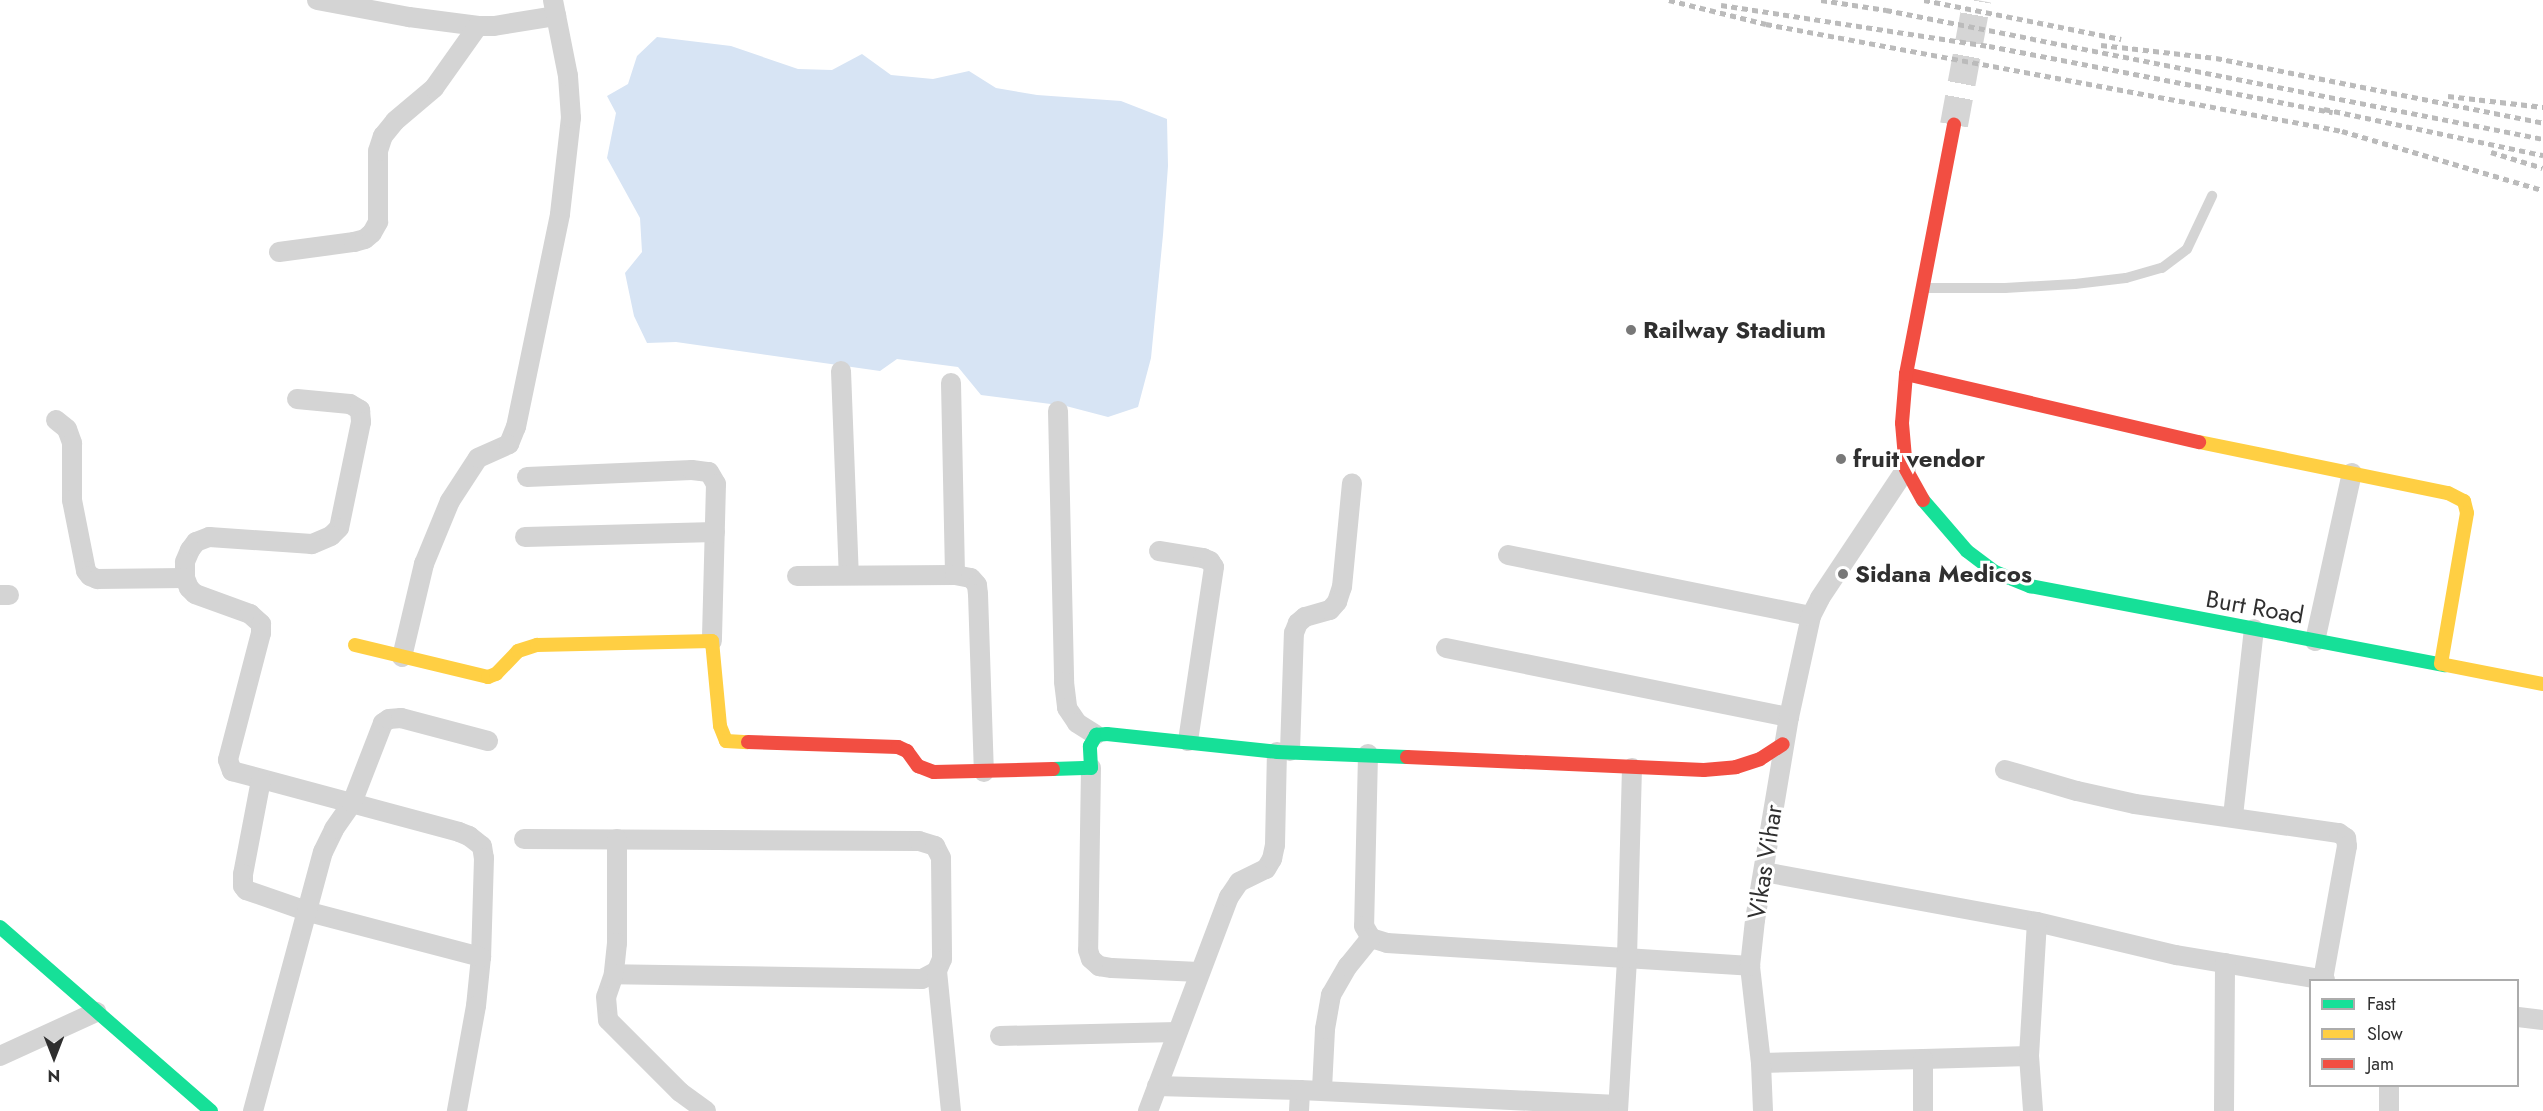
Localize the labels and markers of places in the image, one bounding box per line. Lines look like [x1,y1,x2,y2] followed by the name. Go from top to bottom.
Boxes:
[1643,316,1826,344] place label: Railway Stadium
[1624,323,1638,337] marker: Railway Stadium
[1853,445,1985,473] place label: fruit vendor
[1834,452,1848,466] marker: fruit vendor
[1855,560,2032,588] place label: Sidana Medicos
[1836,567,1850,581] marker: Sidana Medicos

